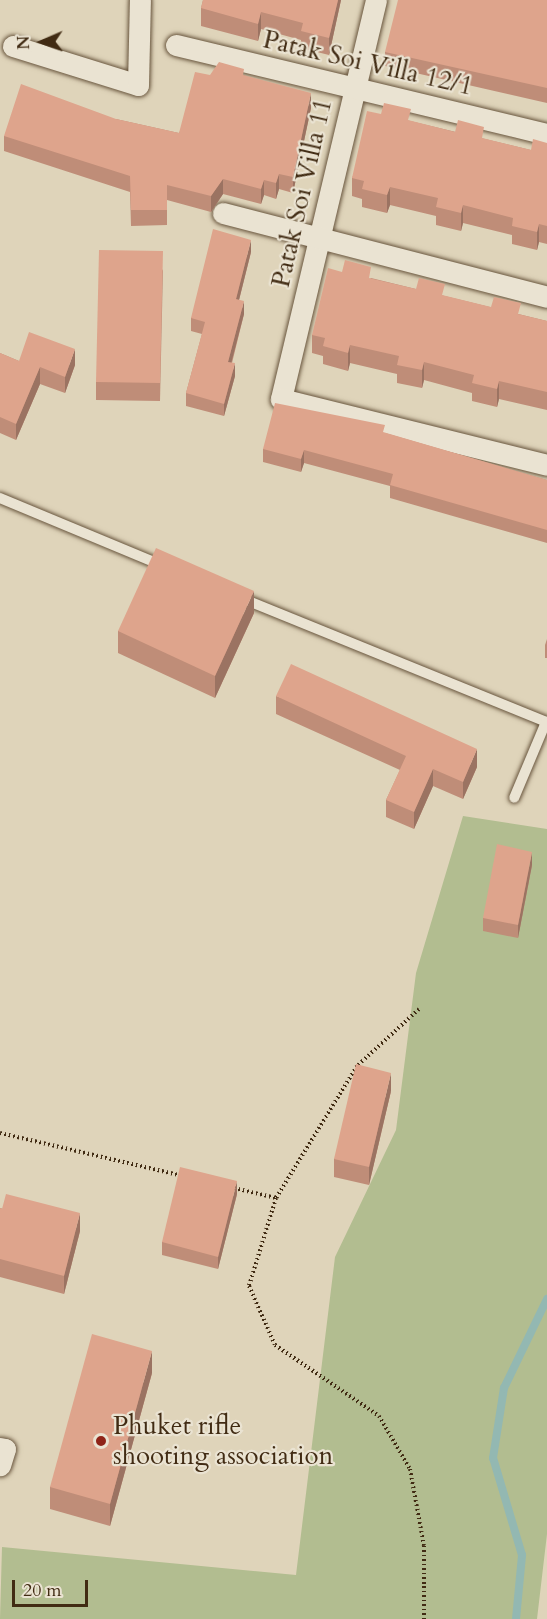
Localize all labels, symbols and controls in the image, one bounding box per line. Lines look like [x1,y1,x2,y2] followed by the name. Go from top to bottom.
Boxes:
[12,12,72,72] north arrow
[260,24,476,102] street label: Patak Soi Villa 12/1
[13,35,35,50] text: N
[265,96,339,290] street label: Patak Soi Villa 11
[113,1410,333,1472] place label: Phuket rifle shooting association
[94,1434,108,1448] marker: Phuket rifle shooting association
[15,1568,92,1606] scale bar
[23,1578,62,1603] text: 20 m

